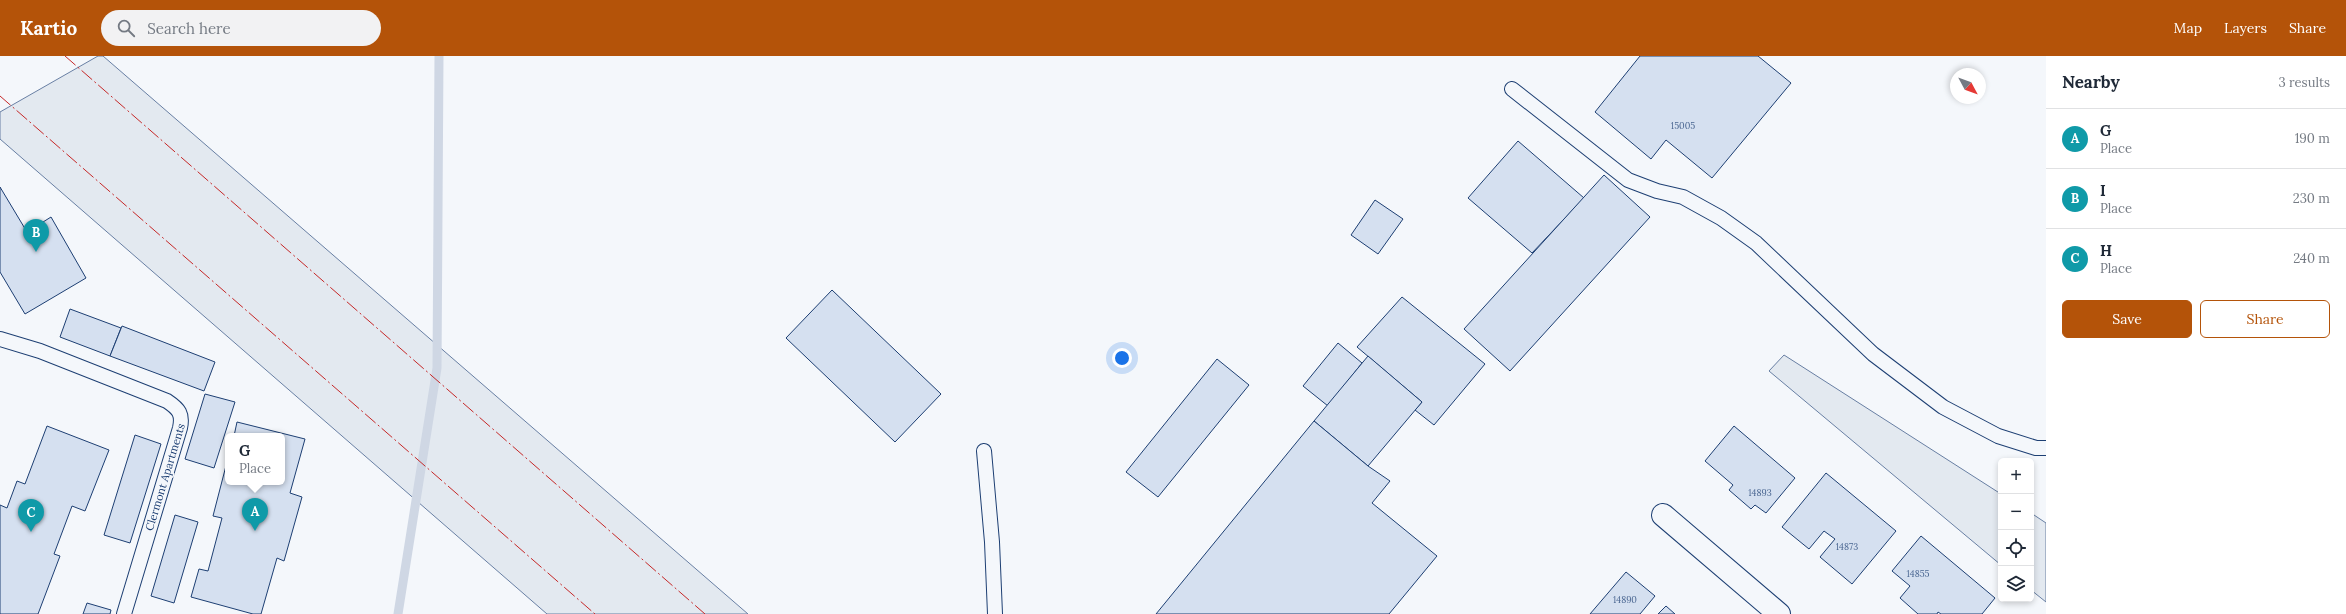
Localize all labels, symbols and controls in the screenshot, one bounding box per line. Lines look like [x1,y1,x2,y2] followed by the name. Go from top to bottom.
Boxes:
[101,10,381,46] search box
[20,16,77,40] text: Kartio
[115,17,137,39] icon: search
[147,19,231,38] text: Search here
[2174,19,2202,37] text: Map
[2224,19,2267,37] text: Layers
[2289,19,2326,37] text: Share
[1950,68,1986,104] north arrow
[2062,71,2120,93] text: Nearby
[2278,74,2330,91] text: 3 results
[1671,120,1695,131] house number: 15005
[2100,121,2111,140] text: G
[2071,130,2079,147] text: A
[2295,130,2330,147] text: 190 m
[2100,140,2132,157] text: Place
[2100,181,2106,200] text: I
[2071,190,2079,207] text: B
[2293,190,2330,207] text: 230 m
[2100,200,2132,217] text: Place
[23,219,49,252] pin: B
[2100,241,2112,260] text: H
[2071,250,2079,267] text: C
[2293,250,2330,267] text: 240 m
[2100,260,2132,277] text: Place
[2062,300,2192,338] button: Save
[2200,300,2330,338] button: Share
[1112,348,1132,368] your location
[142,422,188,532] street label: Clermont Apartments
[225,433,285,485] popup
[239,441,250,460] text: G
[1998,458,2034,602] map controls
[1998,458,2034,494] button: +
[239,460,271,477] text: Place
[1748,487,1772,498] house number: 14893
[1998,494,2034,530] button: −
[242,498,268,531] pin: A
[18,499,44,532] pin: C
[1998,530,2034,566] button: locate
[1836,541,1858,552] house number: 14873
[1998,566,2034,602] button: layers
[1906,568,1930,579] house number: 14855
[1613,594,1637,605] house number: 14890

